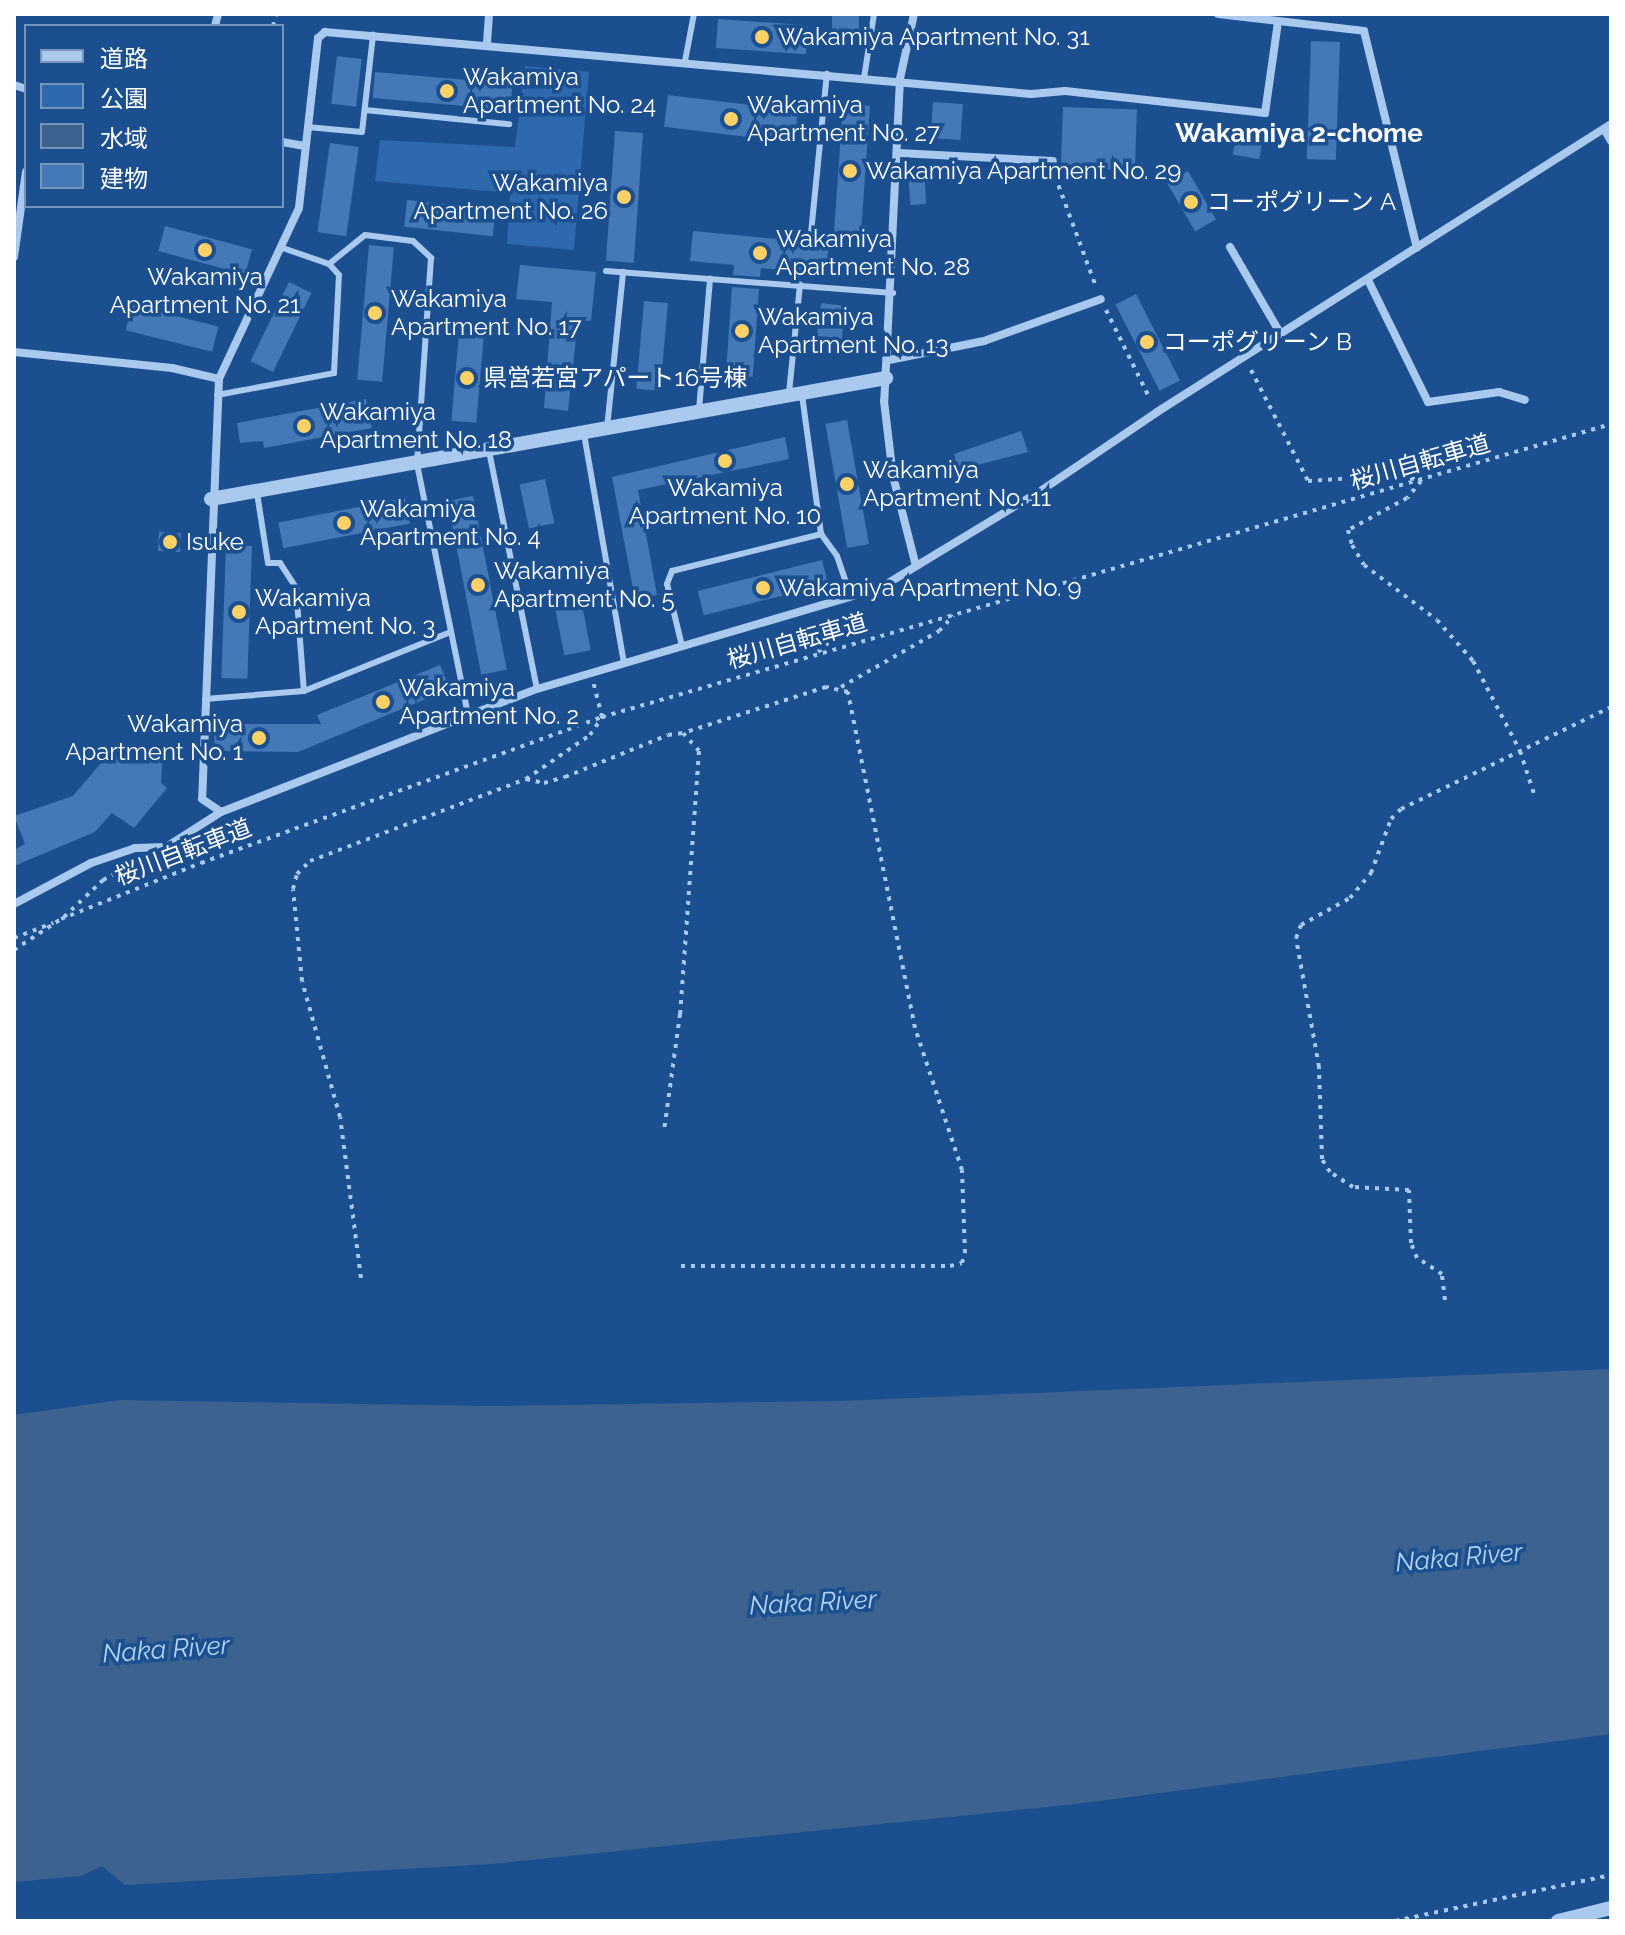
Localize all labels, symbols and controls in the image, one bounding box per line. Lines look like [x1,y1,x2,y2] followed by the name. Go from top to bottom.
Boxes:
[778,23,1090,51] place label: Wakamiya Apartment No. 31
[24,24,284,208] legend
[753,28,771,46] marker: Wakamiya Apartment No. 31
[100,44,148,73] text: 道路
[463,63,656,119] place label: Wakamiya Apartment No. 24
[438,82,456,100] marker: Wakamiya Apartment No. 24
[100,84,148,113] text: 公園
[747,91,940,147] place label: Wakamiya Apartment No. 27
[722,110,740,128] marker: Wakamiya Apartment No. 27
[1175,118,1423,150] district label: Wakamiya 2-chome
[100,124,148,153] text: 水域
[866,157,1182,185] place label: Wakamiya Apartment No. 29
[841,162,859,180] marker: Wakamiya Apartment No. 29
[100,164,148,193] text: 建物
[413,169,608,225] place label: Wakamiya Apartment No. 26
[615,188,633,206] marker: Wakamiya Apartment No. 26
[1207,188,1397,216] place label: コーポグリーン A
[1182,193,1200,211] marker: コーポグリーン A
[776,225,970,281] place label: Wakamiya Apartment No. 28
[196,241,214,259] marker: Wakamiya Apartment No. 21
[751,244,769,262] marker: Wakamiya Apartment No. 28
[110,263,300,319] place label: Wakamiya Apartment No. 21
[391,285,582,341] place label: Wakamiya Apartment No. 17
[758,303,949,359] place label: Wakamiya Apartment No. 13
[366,304,384,322] marker: Wakamiya Apartment No. 17
[733,322,751,340] marker: Wakamiya Apartment No. 13
[1163,328,1353,356] place label: コーポグリーン B
[1138,333,1156,351] marker: コーポグリーン B
[483,364,748,392] place label: 県営若宮アパート16号棟
[458,369,476,387] marker: 県営若宮アパート16号棟
[320,398,512,454] place label: Wakamiya Apartment No. 18
[295,417,313,435] marker: Wakamiya Apartment No. 18
[1347,428,1493,496] street label: 桜川自転車道
[716,452,734,470] marker: Wakamiya Apartment No. 10
[863,456,1051,512] place label: Wakamiya Apartment No. 11
[629,474,821,530] place label: Wakamiya Apartment No. 10
[838,475,856,493] marker: Wakamiya Apartment No. 11
[360,495,541,551] place label: Wakamiya Apartment No. 4
[335,514,353,532] marker: Wakamiya Apartment No. 4
[186,528,244,556] place label: Isuke
[161,533,179,551] marker: Isuke
[494,557,675,613] place label: Wakamiya Apartment No. 5
[779,574,1082,602] place label: Wakamiya Apartment No. 9
[469,576,487,594] marker: Wakamiya Apartment No. 5
[754,579,772,597] marker: Wakamiya Apartment No. 9
[255,584,435,640] place label: Wakamiya Apartment No. 3
[230,603,248,621] marker: Wakamiya Apartment No. 3
[724,607,870,675] street label: 桜川自転車道
[399,674,579,730] place label: Wakamiya Apartment No. 2
[374,693,392,711] marker: Wakamiya Apartment No. 2
[65,710,243,766] place label: Wakamiya Apartment No. 1
[250,729,268,747] marker: Wakamiya Apartment No. 1
[111,813,255,891] street label: 桜川自転車道
[1394,1537,1524,1579] water label: Naka River
[749,1584,877,1622] water label: Naka River
[101,1630,231,1670] water label: Naka River

